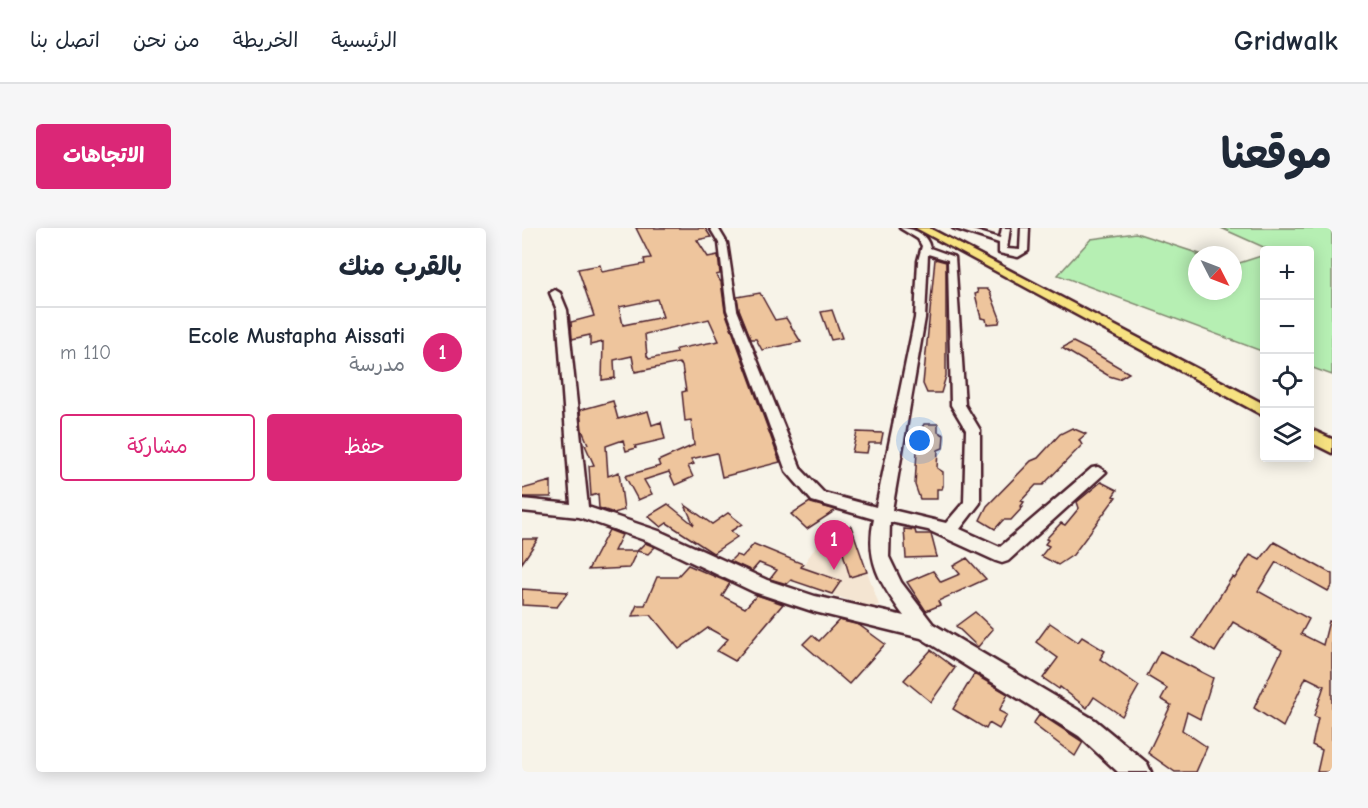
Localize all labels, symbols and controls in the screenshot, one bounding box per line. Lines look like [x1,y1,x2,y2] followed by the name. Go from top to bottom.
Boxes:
[1234,25,1338,57] text: Gridwalk
[30,28,100,52] text: اتصل بنا
[133,28,200,52] text: من نحن
[233,28,298,52] text: الخريطة
[331,28,397,52] text: الرئيسية
[36,124,171,189] button: الاتجاهات
[1221,130,1332,179] text: موقعنا
[1188,246,1242,300] north arrow
[1260,246,1314,462] map controls
[1260,246,1314,300] button: +
[339,252,462,282] text: بالقرب منك
[1260,300,1314,354] button: −
[188,323,405,349] text: Ecole Mustapha Aissati
[60,341,111,364] text: 110 m
[439,341,446,364] text: 1
[349,353,405,376] text: مدرسة
[1260,354,1314,408] button: locate
[1260,408,1314,462] button: layers
[60,414,255,481] button: مشاركة
[267,414,462,481] button: حفظ
[905,426,934,455] your location
[814,520,854,570] pin: 1

